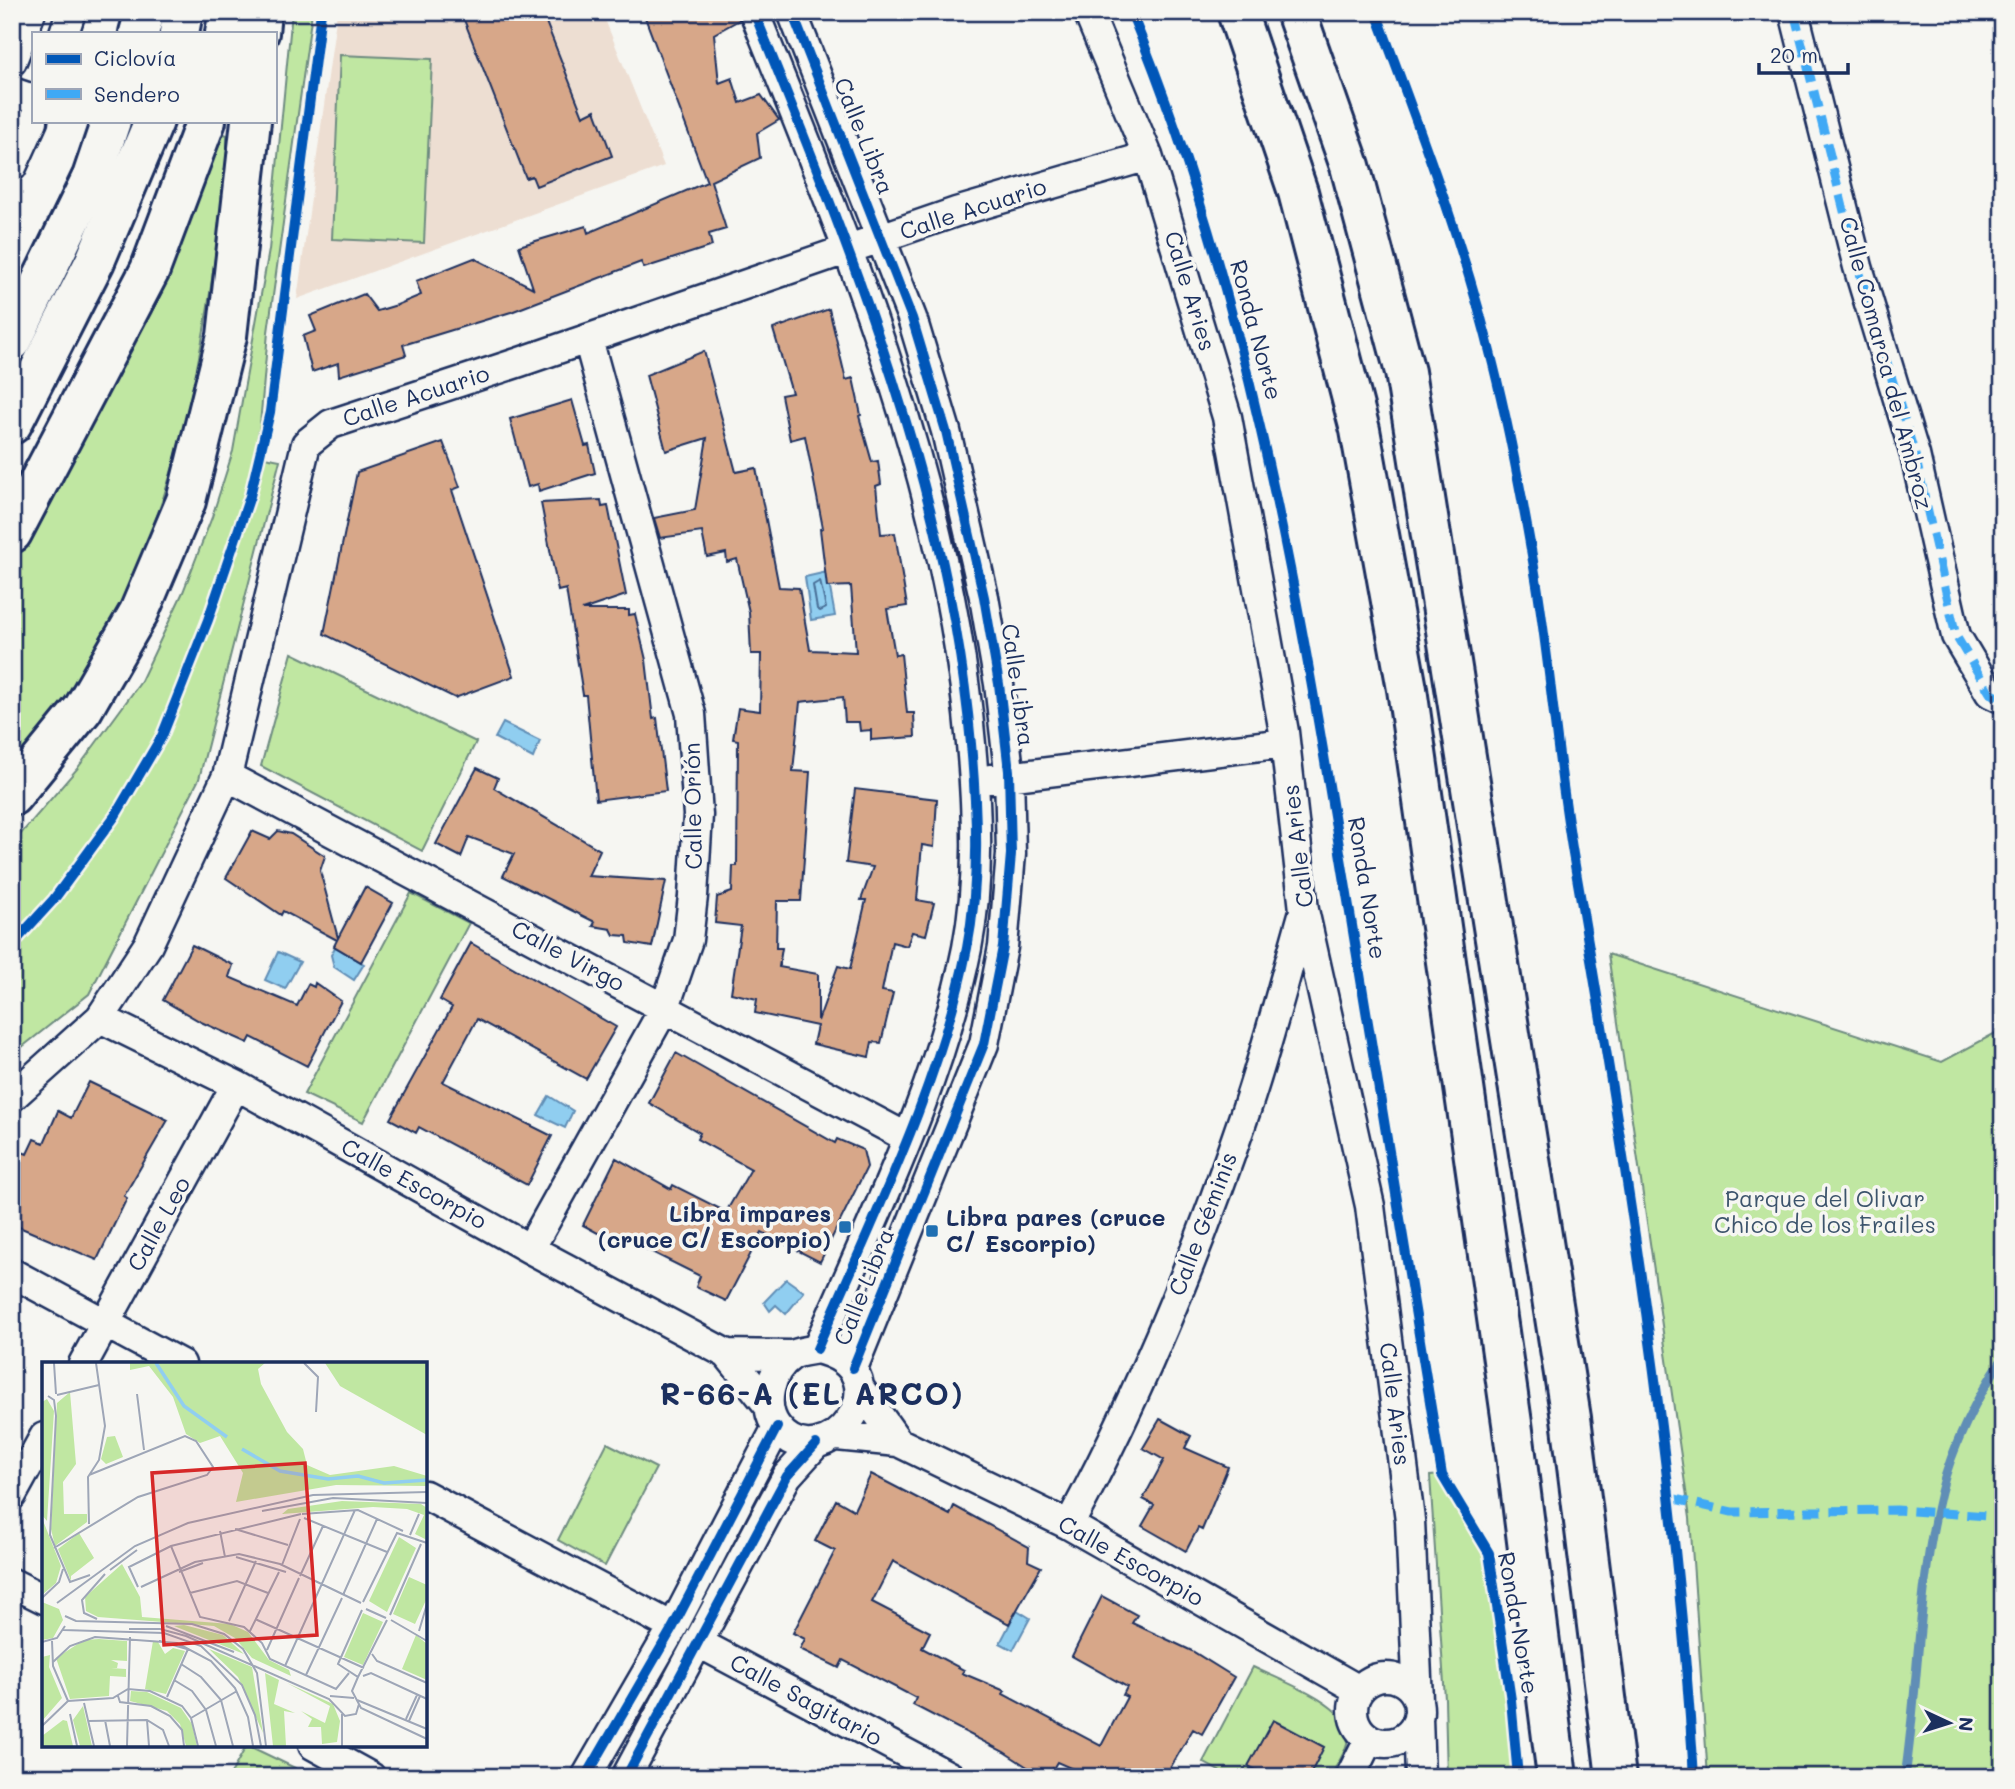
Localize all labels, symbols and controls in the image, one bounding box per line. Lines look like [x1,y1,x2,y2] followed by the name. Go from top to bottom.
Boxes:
[32,32,276,122] legend
[1759,32,1849,76] scale bar
[1770,41,1818,68] text: 20 m
[94,44,176,71] text: Ciclovía
[828,73,902,199] street label: Calle Libra
[94,80,180,107] text: Sendero
[896,170,1050,246] street label: Calle Acuario
[1833,213,1941,513] street label: Calle Comarca del Ambroz
[1159,227,1223,354] street label: Calle Aries
[1224,256,1290,403] street label: Ronda Norte
[339,357,493,433] street label: Calle Acuario
[996,622,1042,748] street label: Calle Libra
[676,742,708,870] street label: Calle Orión
[1275,783,1319,909] street label: Calle Aries
[1342,814,1394,961] street label: Ronda Norte
[507,913,630,998] street label: Calle Virgo
[336,1131,493,1235] street label: Calle Escorpio
[1161,1148,1243,1300] street label: Calle Géminis
[120,1171,196,1276] street label: Calle Leo
[1714,1183,1936,1239] park label: Parque del Olivar Chico de los Frailes
[598,1198,831,1254] place label: Libra impares (cruce C/ Escorpio)
[946,1202,1165,1258] place label: Libra pares (cruce C/ Escorpio)
[837,1219,853,1235] marker: Libra impares (cruce C/ Escorpio)
[924,1223,940,1239] marker: Libra pares (cruce C/ Escorpio)
[826,1224,900,1350] street label: Calle Libra
[1374,1341,1418,1467] street label: Calle Aries
[42,1362,427,1747] inset map
[660,1373,964,1413] district label: R-66-A (EL ARCO)
[1053,1508,1210,1612] street label: Calle Escorpio
[1492,1549,1546,1696] street label: Ronda Norte
[725,1646,888,1752] street label: Calle Sagitario
[1913,1688,1983,1758] north arrow
[1953,1716,1979,1732] text: N

